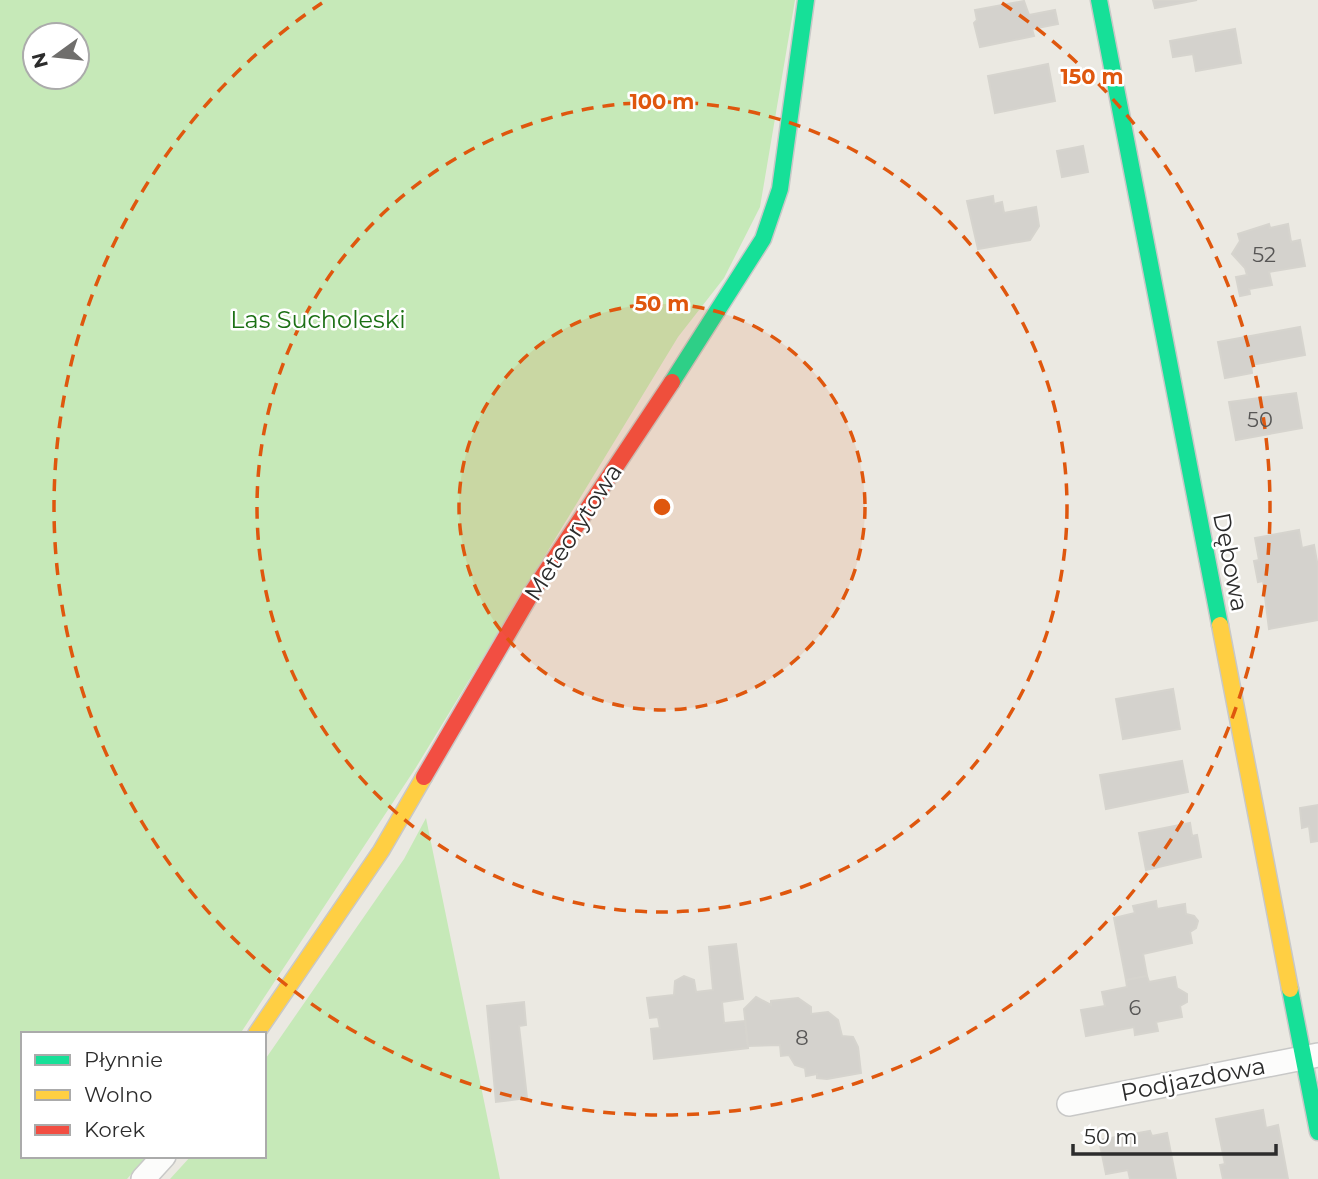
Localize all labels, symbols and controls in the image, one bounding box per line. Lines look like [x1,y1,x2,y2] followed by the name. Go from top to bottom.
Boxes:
[21,21,91,91] north arrow
[27,50,53,71] text: N
[1061,64,1123,89] text: 150 m
[630,89,694,114] text: 100 m
[1252,242,1276,267] house number: 52
[635,291,689,316] text: 50 m
[230,305,406,334] park label: Las Sucholeski
[1247,407,1273,432] house number: 50
[518,458,628,606] street label: Meteorytowa
[650,495,674,519] centre of rings
[1207,510,1255,614] street label: Dębowa
[1129,995,1142,1020] house number: 6
[795,1025,809,1050] house number: 8
[21,1032,266,1158] legend
[84,1047,163,1072] text: Płynnie
[1118,1051,1268,1107] street label: Podjazdowa
[84,1082,152,1107] text: Wolno
[1073,1112,1276,1156] scale bar
[84,1117,145,1142] text: Korek
[1084,1124,1138,1149] text: 50 m

